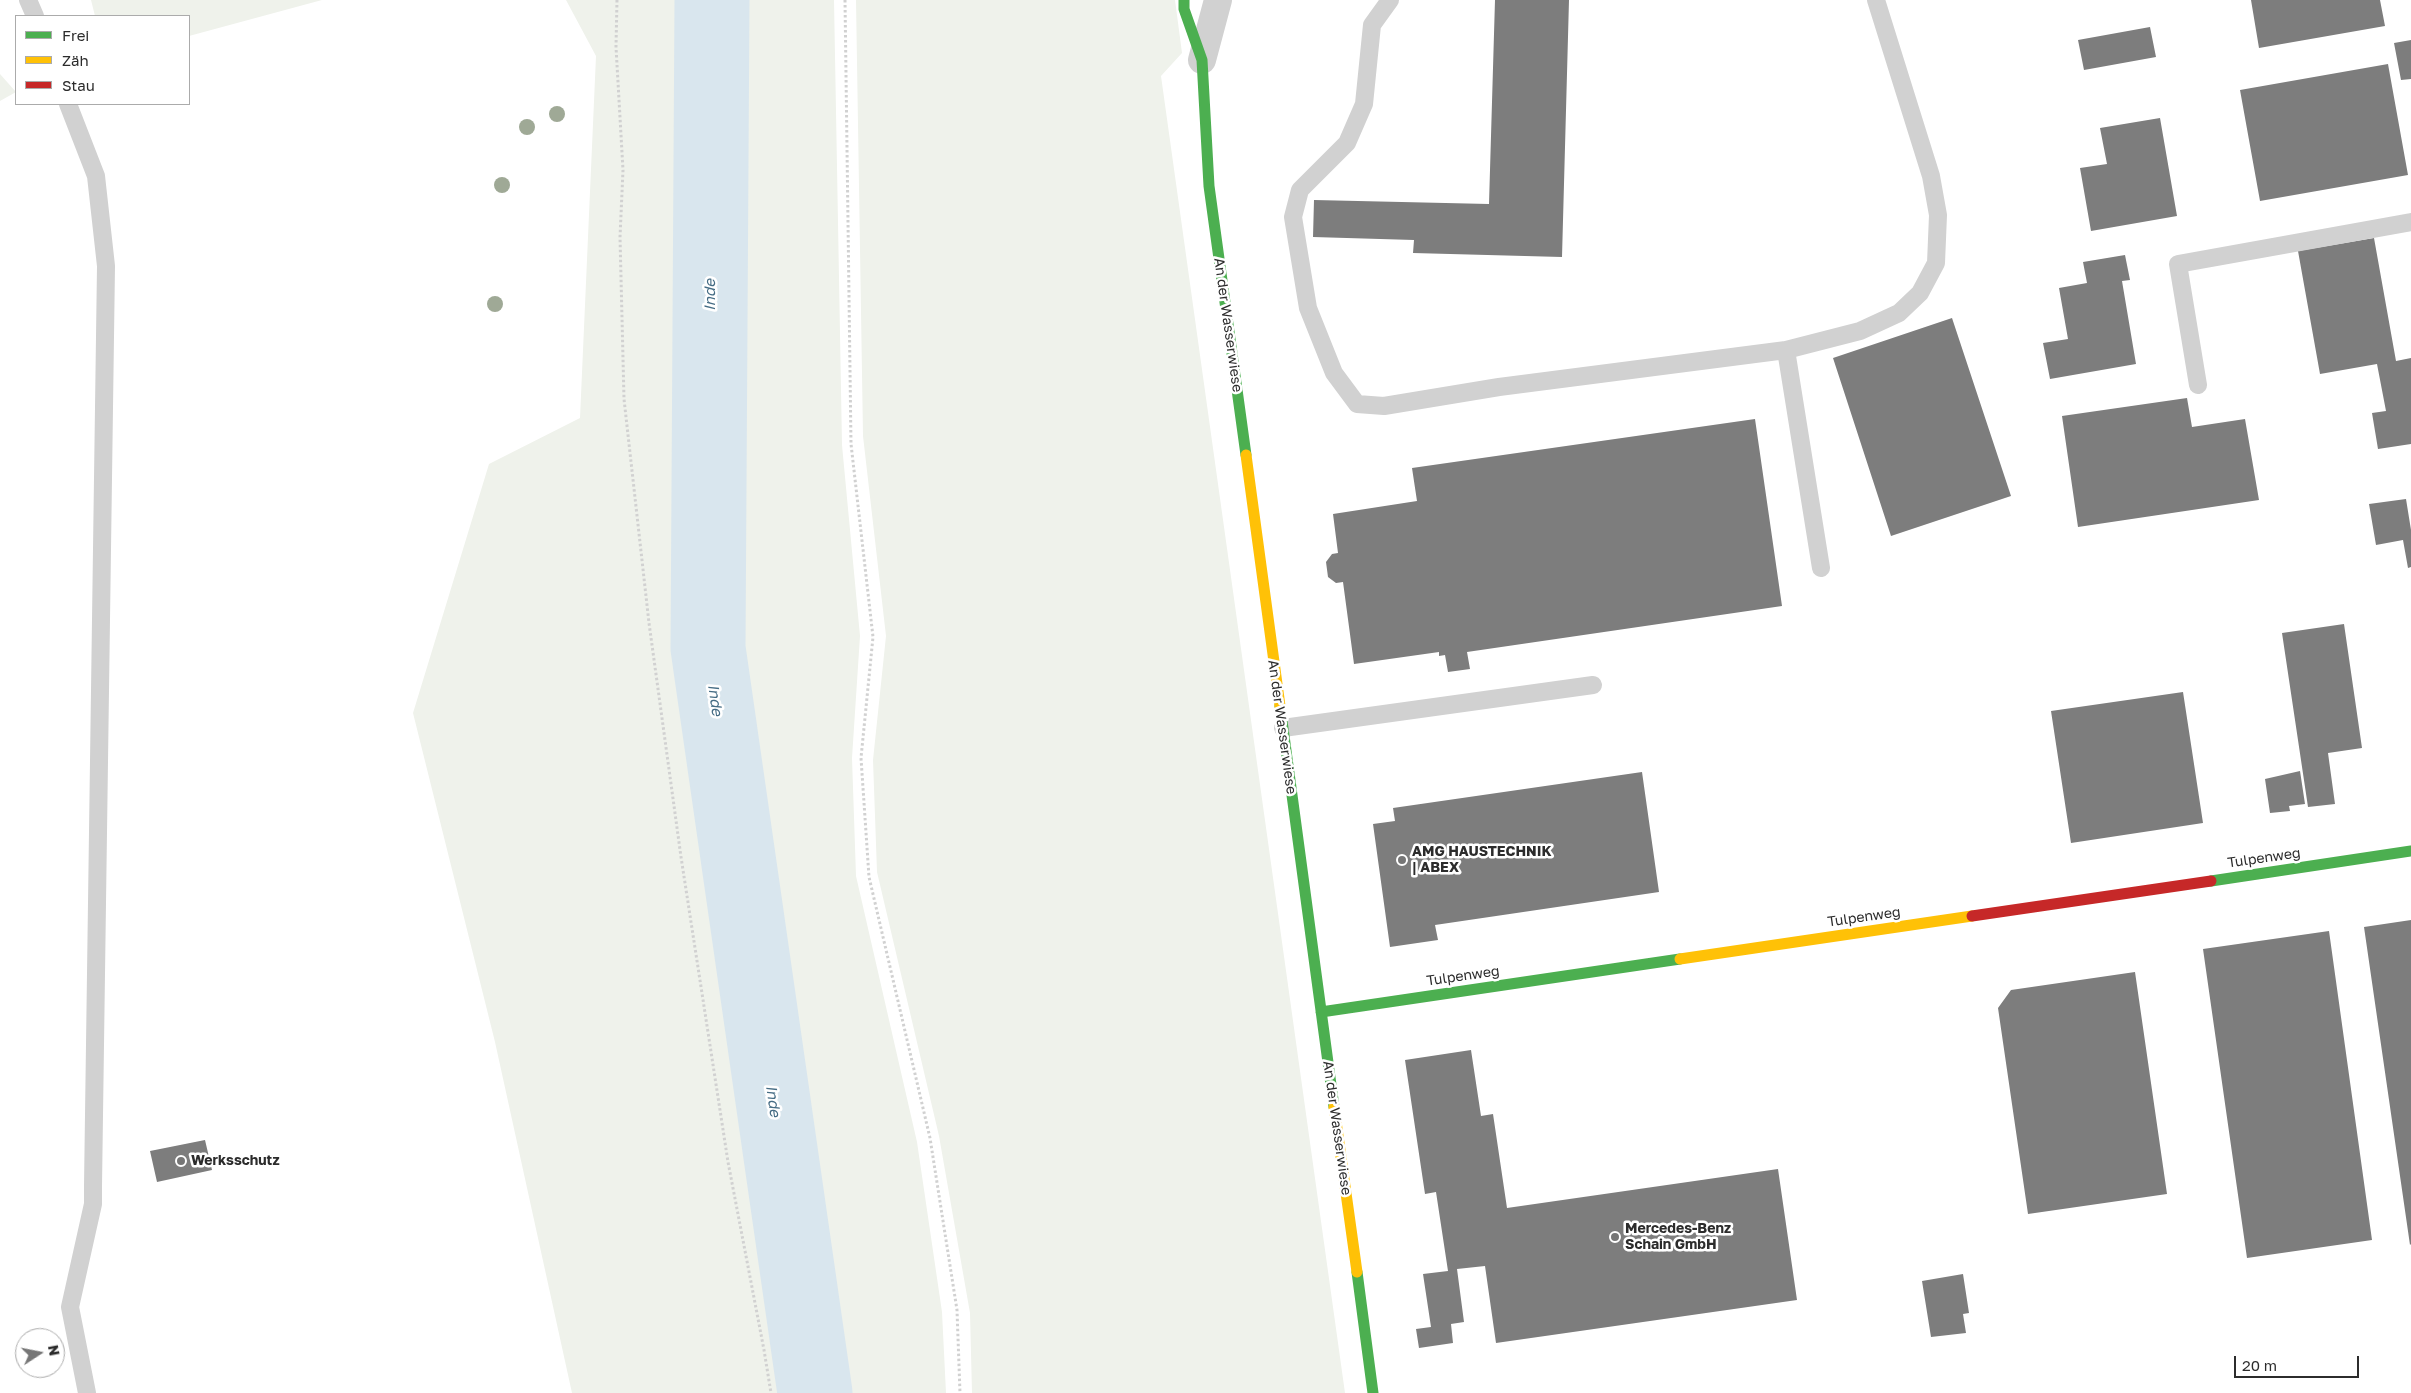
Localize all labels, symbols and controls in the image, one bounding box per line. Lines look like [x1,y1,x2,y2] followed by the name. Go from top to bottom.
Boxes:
[15,15,190,105] legend
[62,26,89,44] text: Frei
[62,51,89,69] text: Zäh
[62,76,95,94] text: Stau
[1210,257,1246,393] street label: An der Wasserwiese
[701,279,719,311] water label: Inde
[1264,659,1300,795] street label: An der Wasserwiese
[704,683,726,717] water label: Inde
[1412,844,1552,876] place label: AMG HAUSTECHNIK | ABEX
[2226,845,2302,871] street label: Tulpenweg
[1396,854,1408,866] marker: AMG HAUSTECHNIK | ABEX
[1826,904,1902,930] street label: Tulpenweg
[1425,963,1501,989] street label: Tulpenweg
[1319,1060,1355,1196] street label: An der Wasserwiese
[762,1084,784,1118] water label: Inde
[191,1153,280,1169] place label: Werksschutz
[175,1155,187,1167] marker: Werksschutz
[1625,1221,1731,1254] place label: Mercedes-Benz Schain GmbH
[1609,1231,1621,1243] marker: Mercedes-Benz Schain GmbH
[15,1328,65,1378] north arrow
[45,1343,64,1357] text: N
[2236,1346,2361,1378] scale bar
[2242,1356,2277,1374] text: 20 m

